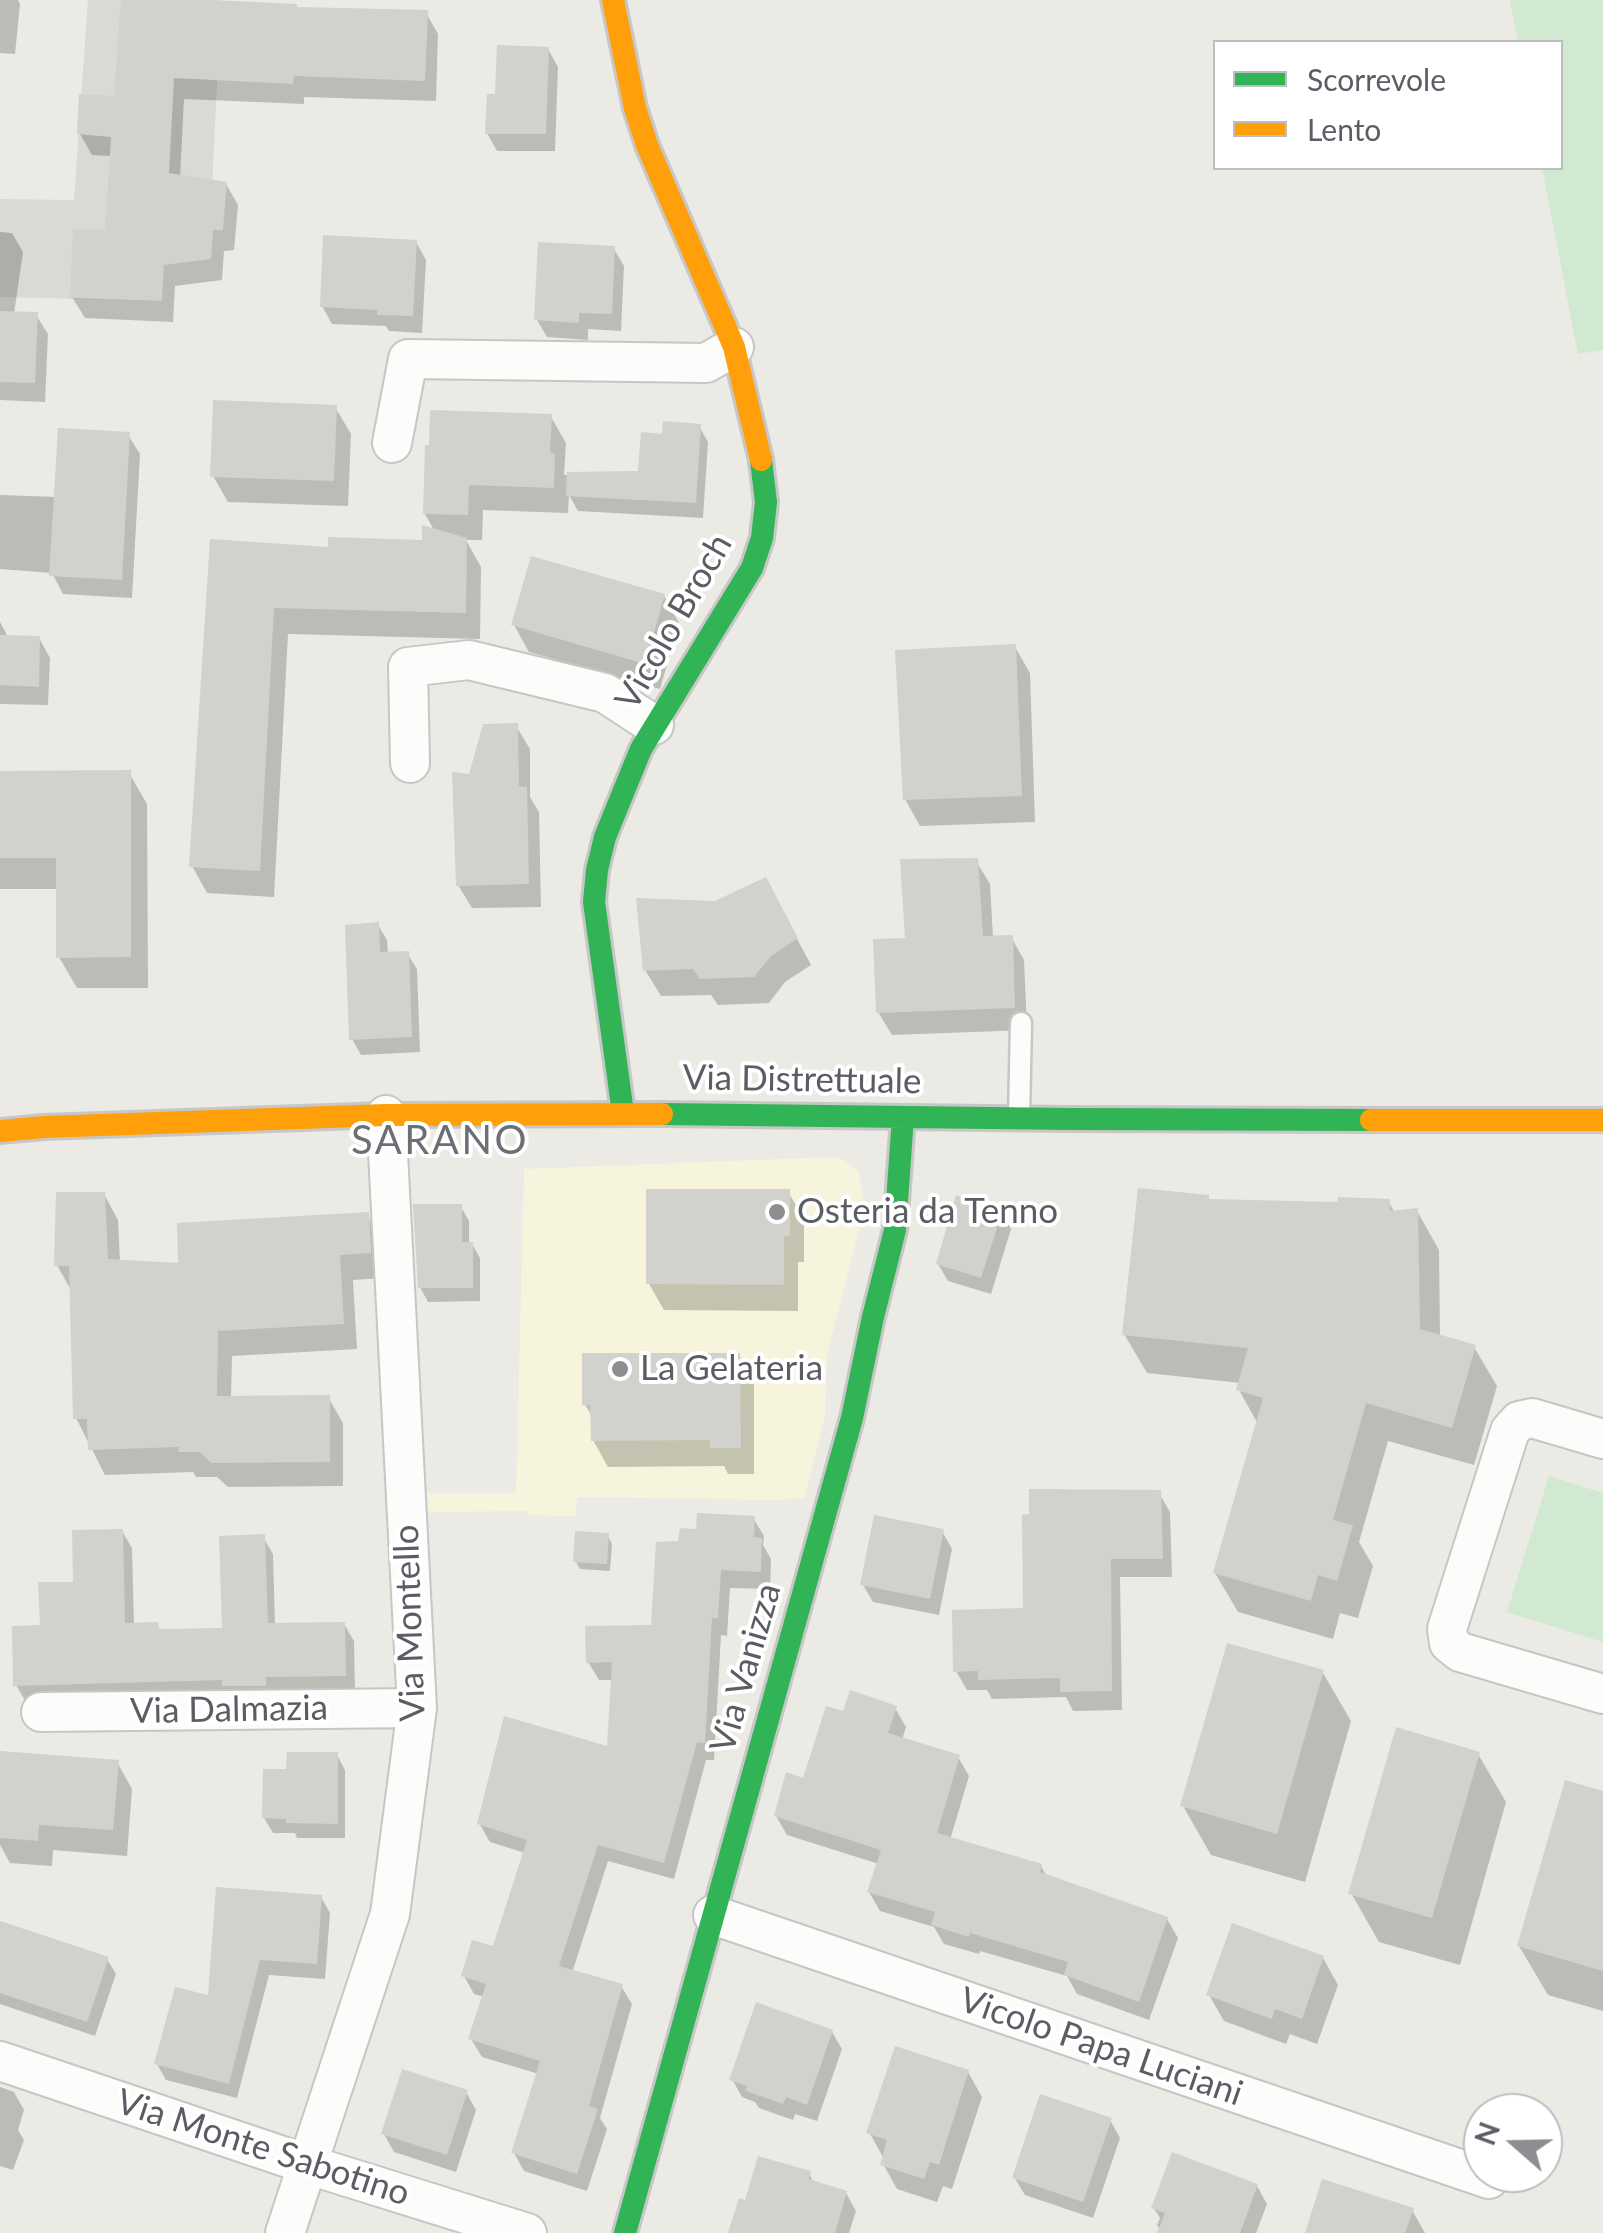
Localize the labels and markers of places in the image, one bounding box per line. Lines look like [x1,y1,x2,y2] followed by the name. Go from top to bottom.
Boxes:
[797,1191,1058,1233] place label: Osteria da Tenno
[766,1201,788,1223] marker: Osteria da Tenno
[640,1348,823,1390] place label: La Gelateria
[609,1358,631,1380] marker: La Gelateria

